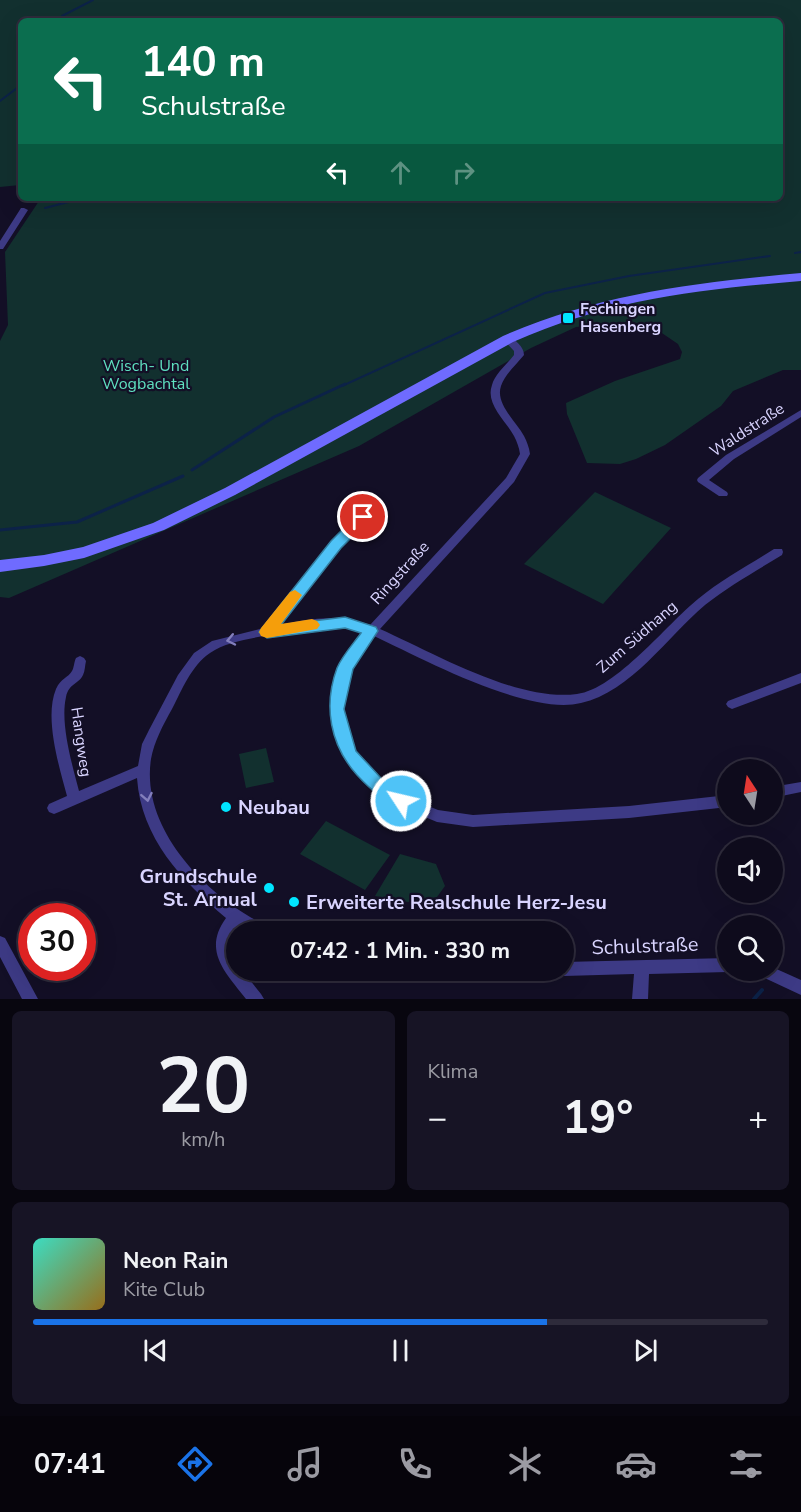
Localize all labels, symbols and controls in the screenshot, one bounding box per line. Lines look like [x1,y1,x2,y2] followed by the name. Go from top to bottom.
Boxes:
[141,34,265,91] text: 140 m
[42,42,120,120] icon: left
[141,88,286,125] text: Schulstraße
[321,156,354,189] icon: left
[384,156,417,189] icon: ahead
[447,156,480,189] icon: right
[580,298,661,338] place label: Fechingen Hasenberg
[561,311,575,325] marker: Fechingen Hasenberg
[102,355,190,395] park label: Wisch- Und Wogbachtal
[705,398,789,462] street label: Waldstraße
[337,491,388,542] pin
[346,500,379,533] icon: arrive
[366,536,434,610] street label: Ringstraße
[592,596,682,678] street label: Zum Südhang
[226,632,236,645] one-way arrow
[65,706,97,778] street label: Hangweg
[717,759,783,825] north arrow
[717,759,783,981] map controls
[369,769,433,833] position arrow
[140,792,153,802] one-way arrow
[238,794,310,821] place label: Neubau
[219,800,233,814] marker: Neubau
[717,837,783,903] button: sound
[140,863,258,913] place label: Grundschule St. Arnual
[262,881,276,895] marker: Grundschule St. Arnual
[306,889,607,916] place label: Erweiterte Realschule Herz-Jesu
[287,895,301,909] marker: Erweiterte Realschule Herz-Jesu
[18,903,96,981] speed limit sign: 30
[717,915,783,981] button: search
[591,931,699,961] street label: Schulstraße
[290,936,510,966] text: 07:42 · 1 Min. · 330 m
[156,1033,250,1140] text: 20
[428,1058,478,1085] text: Klima
[562,1088,633,1149] text: 19°
[428,1096,447,1141] text: −
[748,1096,768,1141] text: +
[181,1126,225,1153] text: km/h
[123,1246,228,1276] text: Neon Rain
[123,1276,205,1303] text: Kite Club
[139,1334,172,1367] icon: previous
[384,1334,417,1367] icon: pause
[629,1334,662,1367] icon: next
[174,1443,216,1485] icon: directions
[284,1443,326,1485] icon: music
[394,1443,436,1485] icon: phone
[504,1443,546,1485] icon: climate
[615,1443,657,1485] icon: car
[725,1443,767,1485] icon: filters
[34,1446,106,1483] text: 07:41

